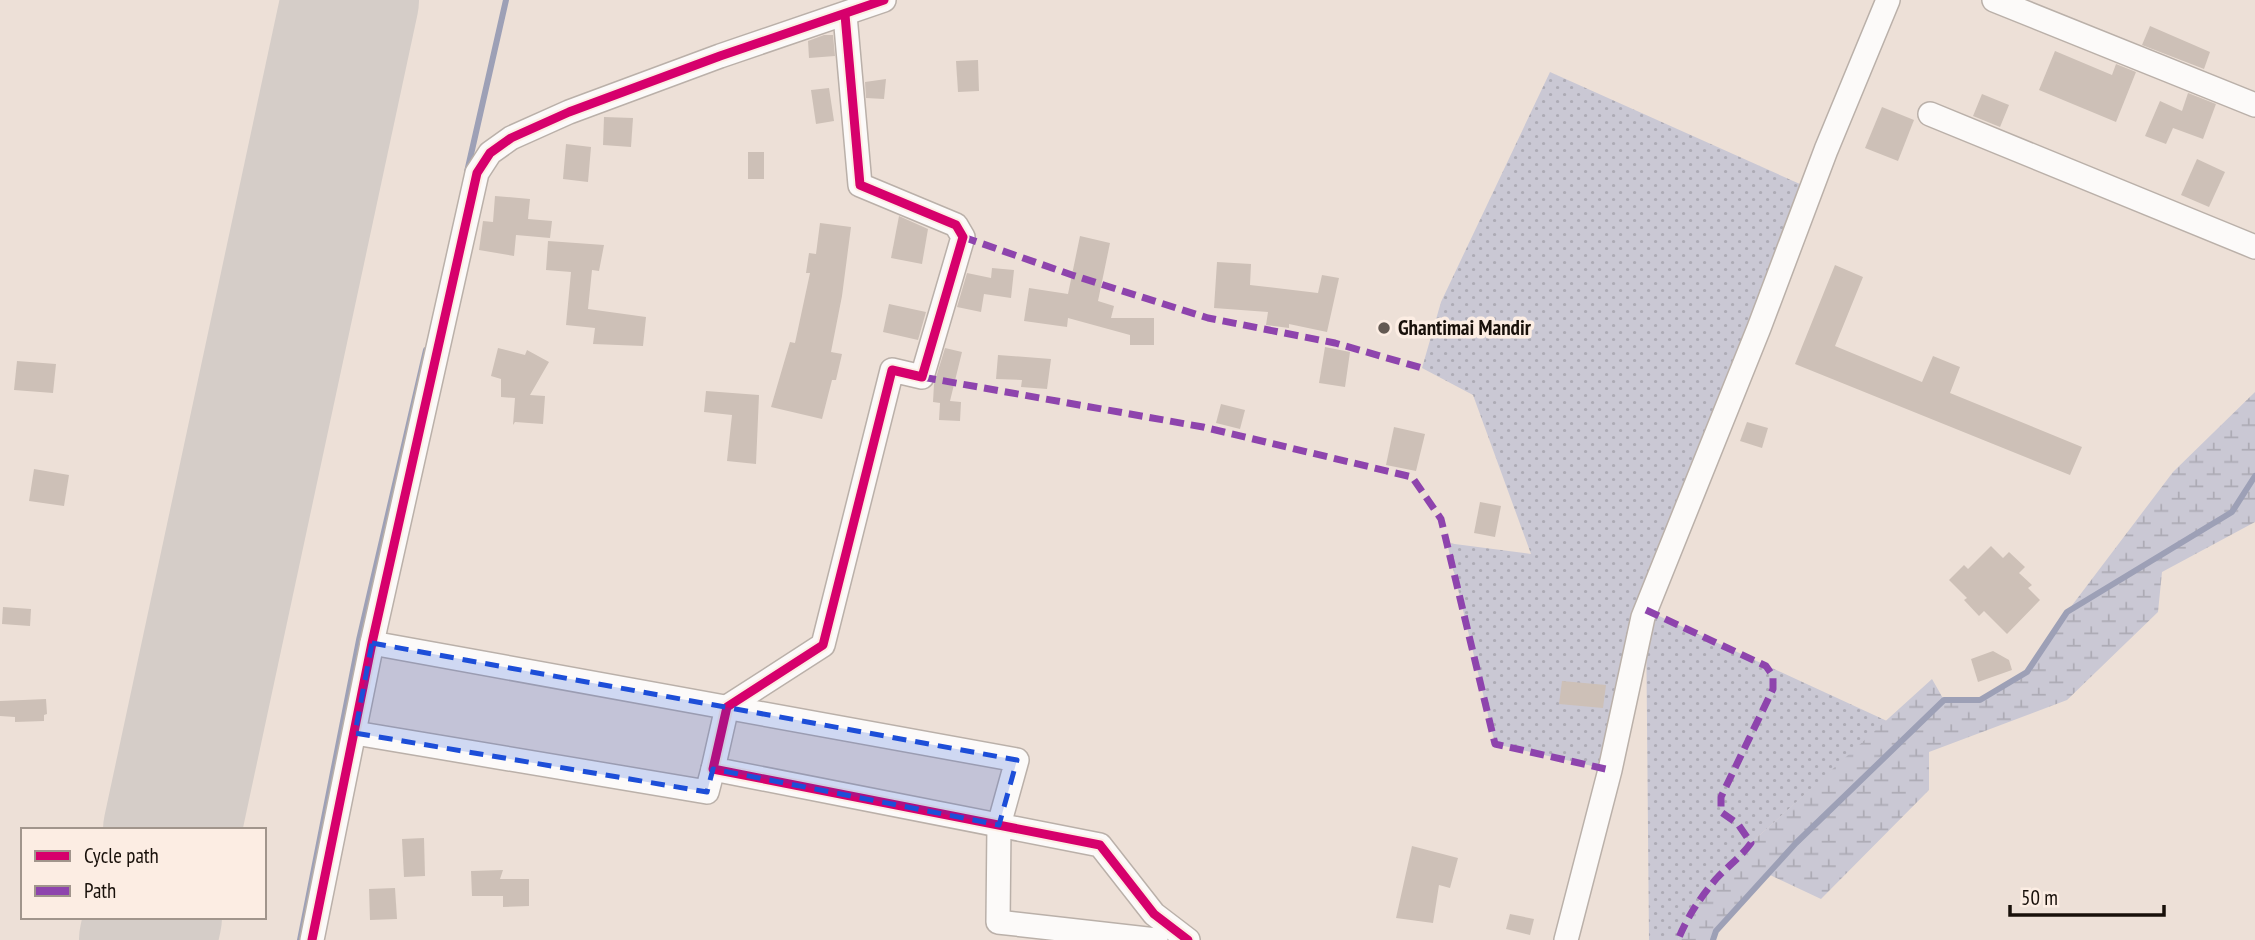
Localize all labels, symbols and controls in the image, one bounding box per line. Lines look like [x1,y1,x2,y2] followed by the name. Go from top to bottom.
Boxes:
[1398,314,1532,341] place label: Ghantimai Mandir
[1376,320,1392,336] marker: Ghantimai Mandir
[21,828,266,919] legend
[84,842,159,869] text: Cycle path
[2010,874,2164,918] scale bar
[84,877,116,904] text: Path
[2021,884,2058,911] text: 50 m

